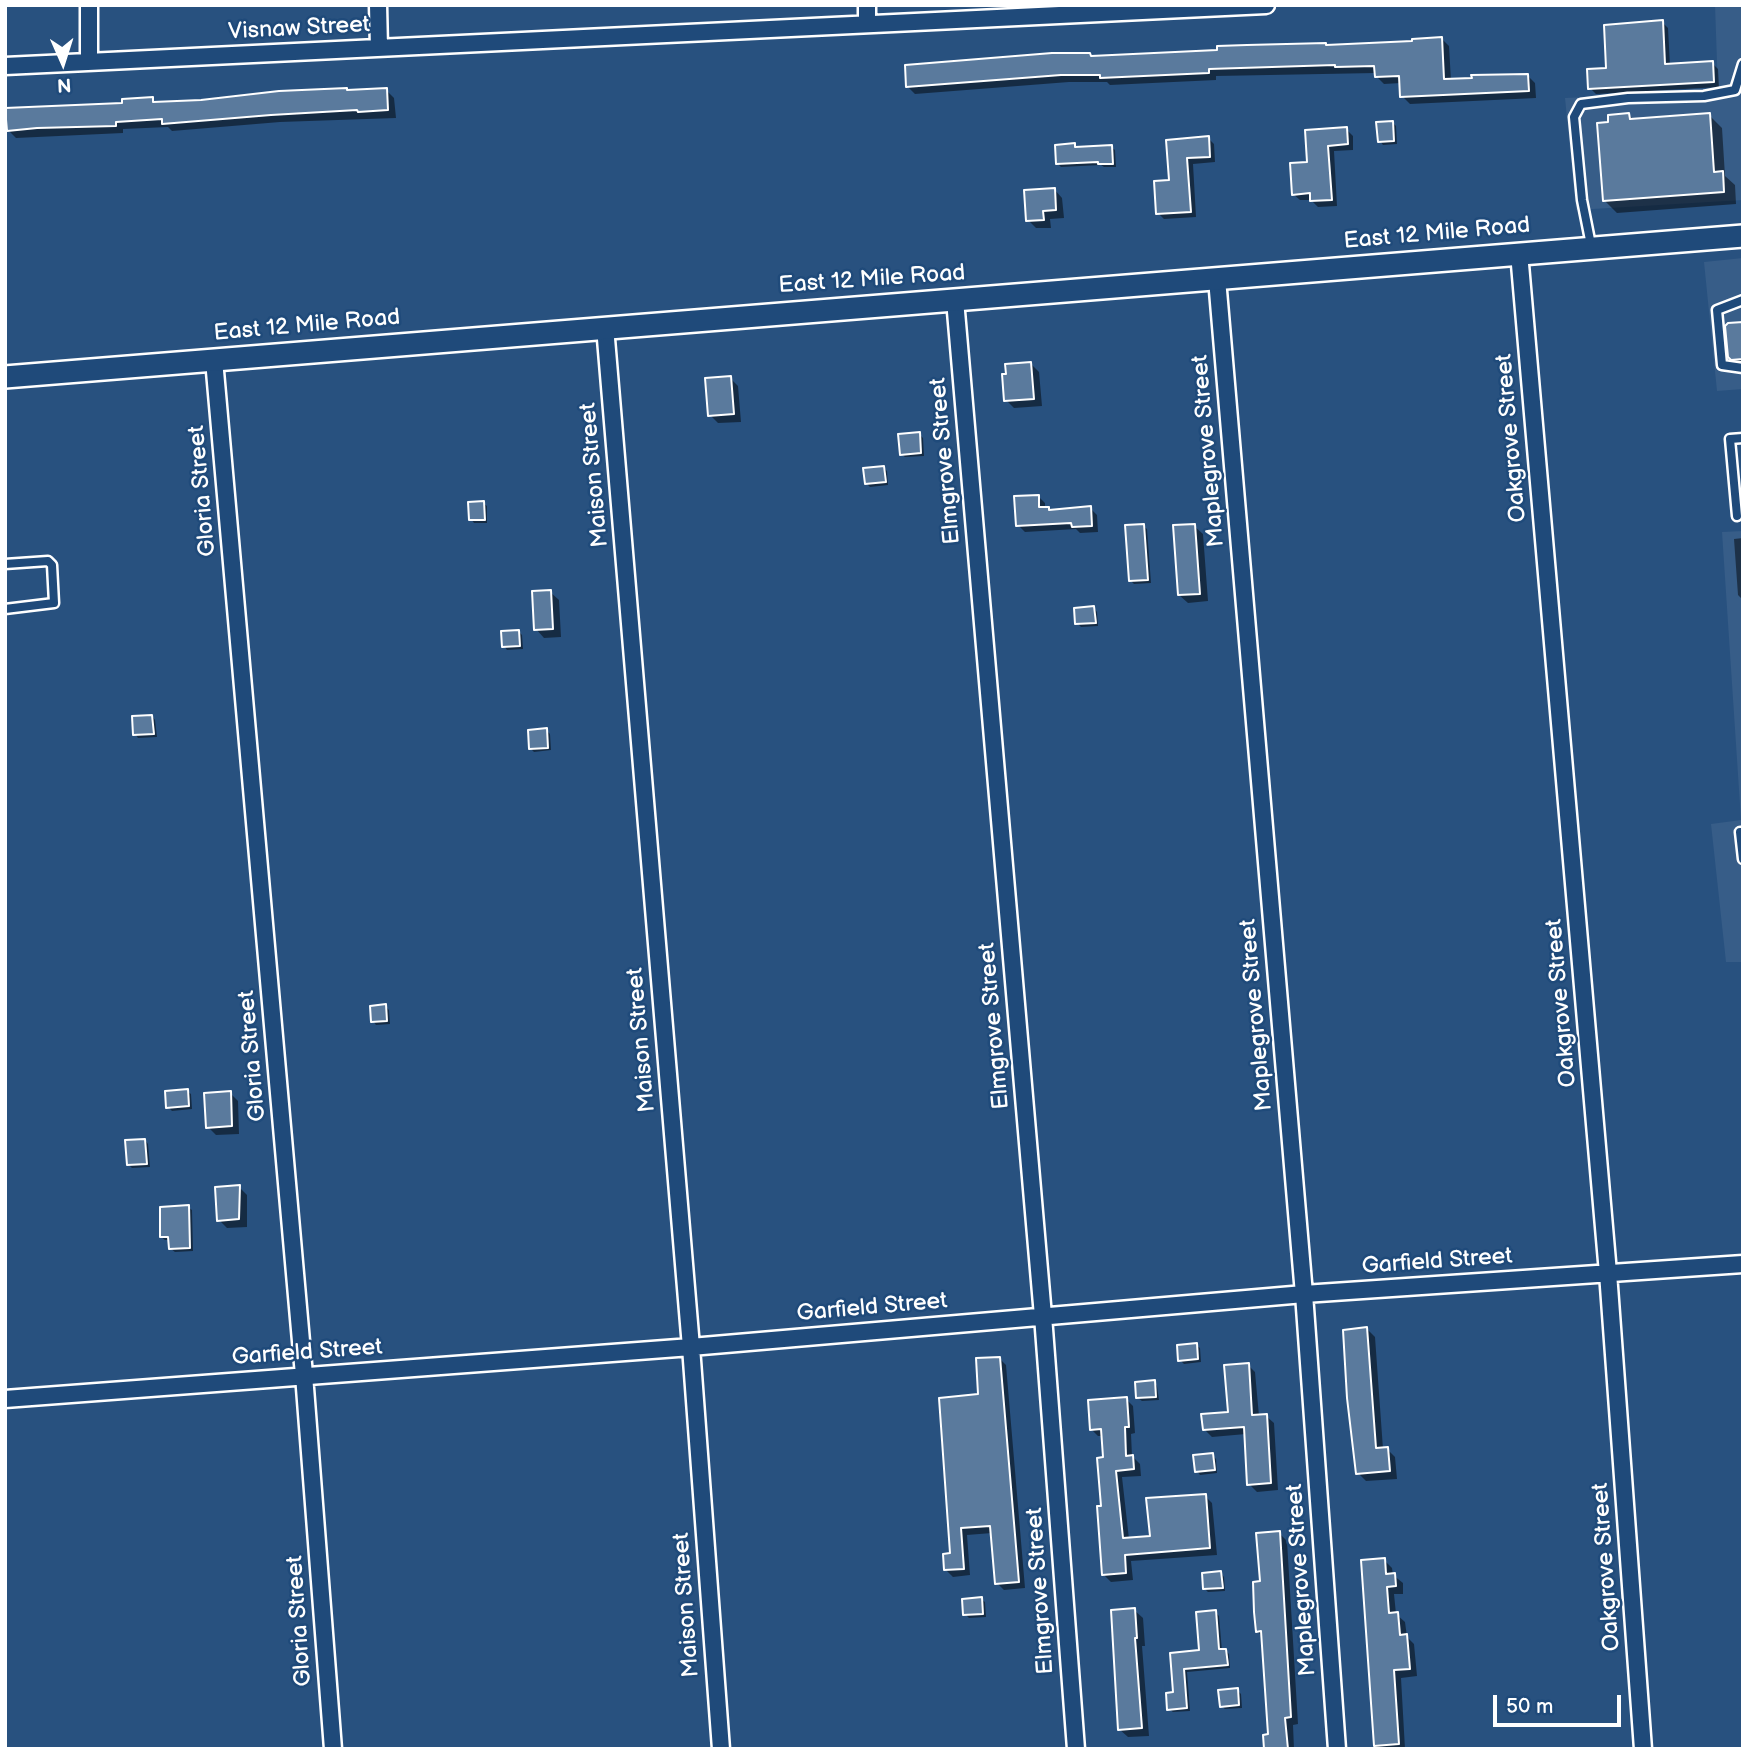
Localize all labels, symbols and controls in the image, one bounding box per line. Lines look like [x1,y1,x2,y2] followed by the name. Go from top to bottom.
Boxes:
[227,12,371,46] street label: Visnaw Street
[28,28,98,98] north arrow
[56,73,72,96] text: N
[1343,212,1531,256] street label: East 12 Mile Road
[778,260,966,300] street label: East 12 Mile Road
[213,304,401,348] street label: East 12 Mile Road
[1491,353,1533,523] street label: Oakgrove Street
[1187,354,1231,548] street label: Maplegrove Street
[925,377,967,545] street label: Elmgrove Street
[575,402,615,548] street label: Maison Street
[184,424,222,558] street label: Gloria Street
[1235,918,1279,1112] street label: Maplegrove Street
[1541,918,1583,1088] street label: Oakgrove Street
[974,942,1016,1110] street label: Elmgrove Street
[622,967,662,1113] street label: Maison Street
[234,989,272,1123] street label: Gloria Street
[1361,1243,1513,1281] street label: Garfield Street
[796,1288,948,1328] street label: Garfield Street
[231,1334,383,1372] street label: Garfield Street
[1587,1482,1627,1652] street label: Oakgrove Street
[1282,1483,1322,1677] street label: Maplegrove Street
[1021,1507,1061,1675] street label: Elmgrove Street
[668,1532,706,1678] street label: Maison Street
[282,1555,318,1687] street label: Gloria Street
[1496,1680,1624,1724] scale bar
[1506,1694,1553,1719] text: 50 m

